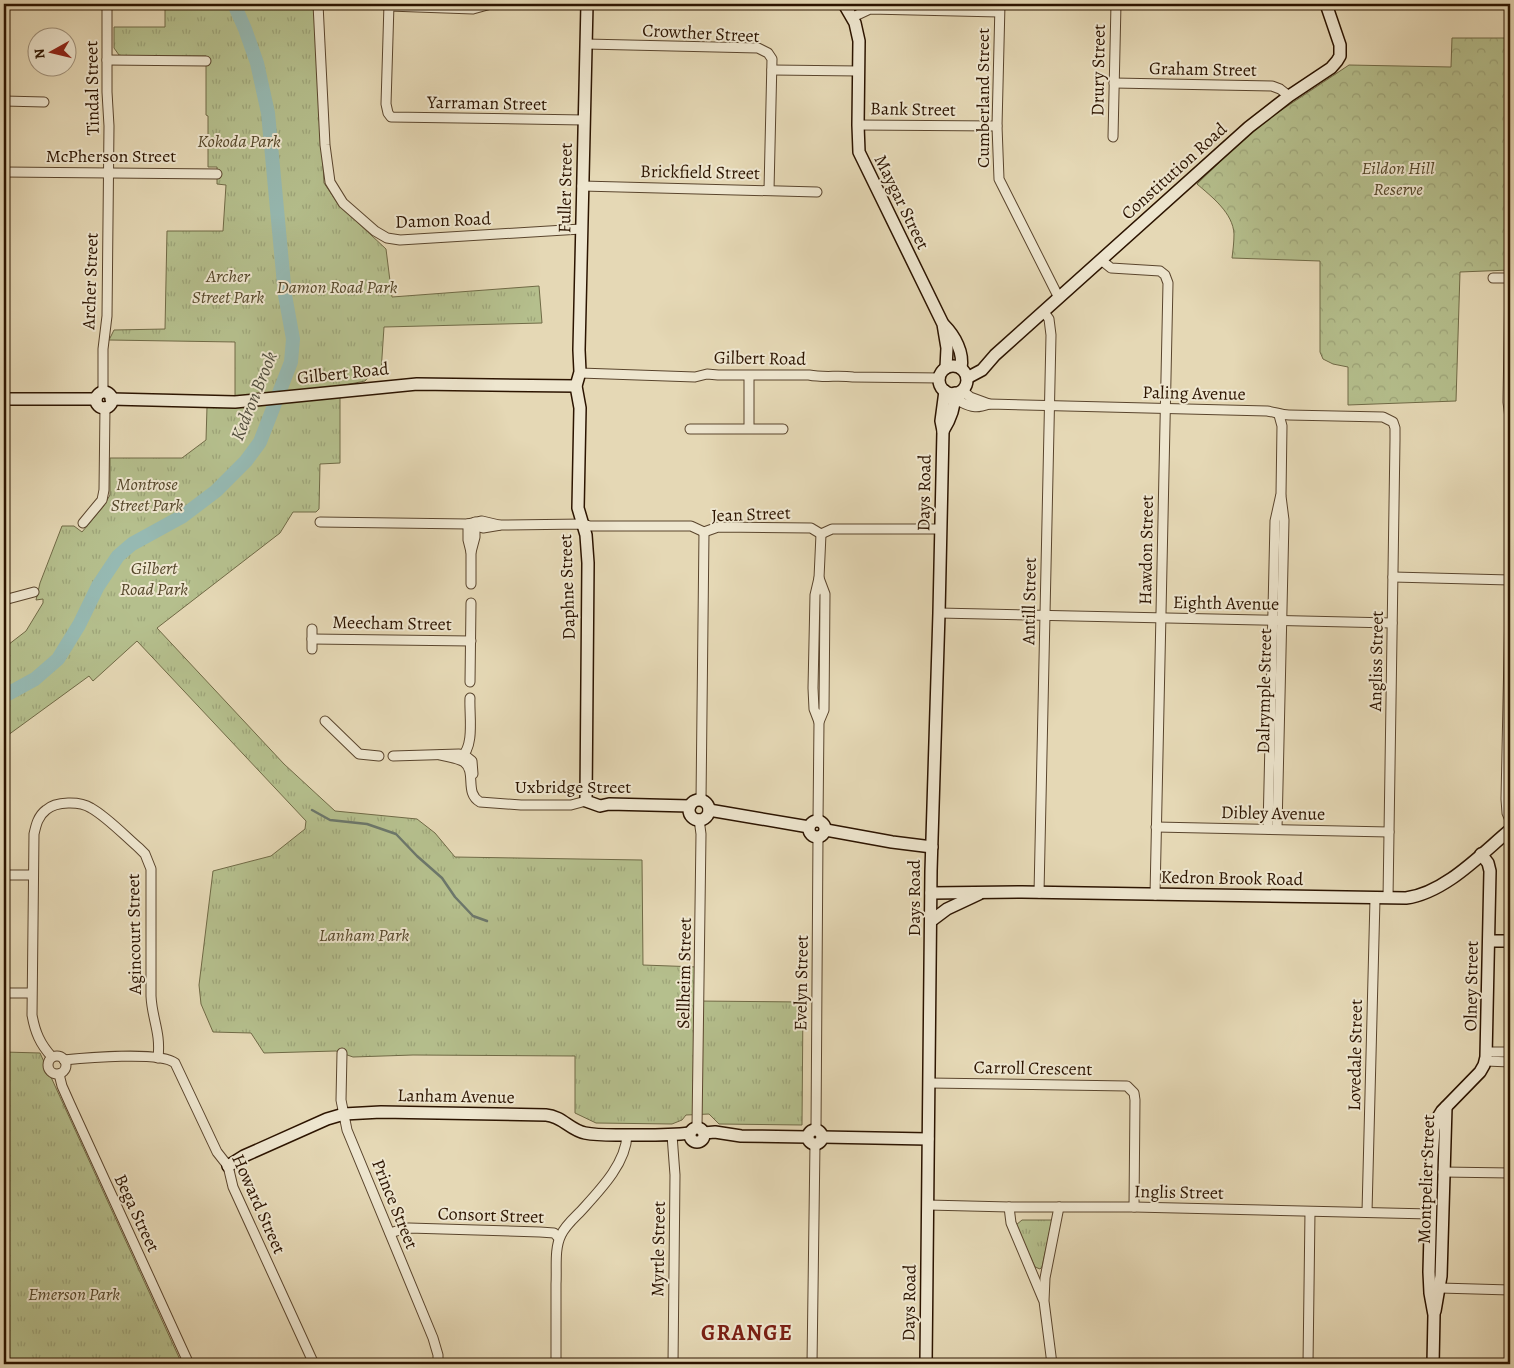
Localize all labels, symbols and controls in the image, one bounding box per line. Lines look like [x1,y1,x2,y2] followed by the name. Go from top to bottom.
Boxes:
[642,18,760,48] street label: Crowther Street
[1085,24,1111,116] street label: Drury Street
[28,28,78,78] north arrow
[971,28,995,168] street label: Cumberland Street
[79,40,105,135] street label: Tindal Street
[30,47,50,60] text: N
[1149,56,1257,82] street label: Graham Street
[426,90,547,116] street label: Yarraman Street
[870,96,956,122] street label: Bank Street
[1116,117,1232,225] street label: Constitution Road
[197,129,281,153] park label: Kokoda Park
[552,142,578,233] street label: Fuller Street
[46,144,176,168] street label: McPherson Street
[869,151,935,253] street label: Maygar Street
[1361,156,1435,201] park label: Eildon Hill Reserve
[640,159,760,185] street label: Brickfield Street
[395,206,492,234] street label: Damon Road
[76,232,104,331] street label: Archer Street
[192,264,264,309] park label: Archer Street Park
[276,275,398,299] park label: Damon Road Park
[714,345,807,371] street label: Gilbert Road
[224,347,284,445] water label: Kedron Brook
[296,356,390,390] street label: Gilbert Road
[1142,380,1246,406] street label: Paling Avenue
[911,454,937,532] street label: Days Road
[111,472,183,517] park label: Montrose Street Park
[1133,495,1159,605] street label: Hawdon Street
[711,501,791,527] street label: Jean Street
[553,534,581,640] street label: Daphne Street
[120,556,188,601] park label: Gilbert Road Park
[1016,557,1042,646] street label: Antill Street
[1173,590,1279,616] street label: Eighth Avenue
[332,610,452,636] street label: Meecham Street
[1363,610,1389,713] street label: Angliss Street
[1251,628,1277,754] street label: Dalrymple Street
[515,775,631,799] street label: Uxbridge Street
[1221,800,1325,826] street label: Dibley Avenue
[902,859,926,937] street label: Days Road
[1160,865,1304,891] street label: Kedron Brook Road
[121,873,147,996] street label: Agincourt Street
[671,917,697,1029] street label: Sellheim Street
[319,923,409,947] park label: Lanham Park
[788,935,814,1031] street label: Evelyn Street
[1458,940,1484,1032] street label: Olney Street
[1342,999,1368,1111] street label: Lovedale Street
[973,1055,1093,1081] street label: Carroll Crescent
[397,1083,515,1109] street label: Lanham Avenue
[1412,1114,1440,1244] street label: Montpelier Street
[226,1150,292,1258] street label: Howard Street
[366,1156,424,1253] street label: Prince Street
[108,1170,166,1256] street label: Bega Street
[1134,1179,1224,1205] street label: Inglis Street
[437,1201,545,1229] street label: Consort Street
[645,1201,671,1297] street label: Myrtle Street
[896,1264,922,1342] street label: Days Road
[28,1282,120,1306] park label: Emerson Park
[701,1318,793,1348] district label: GRANGE

